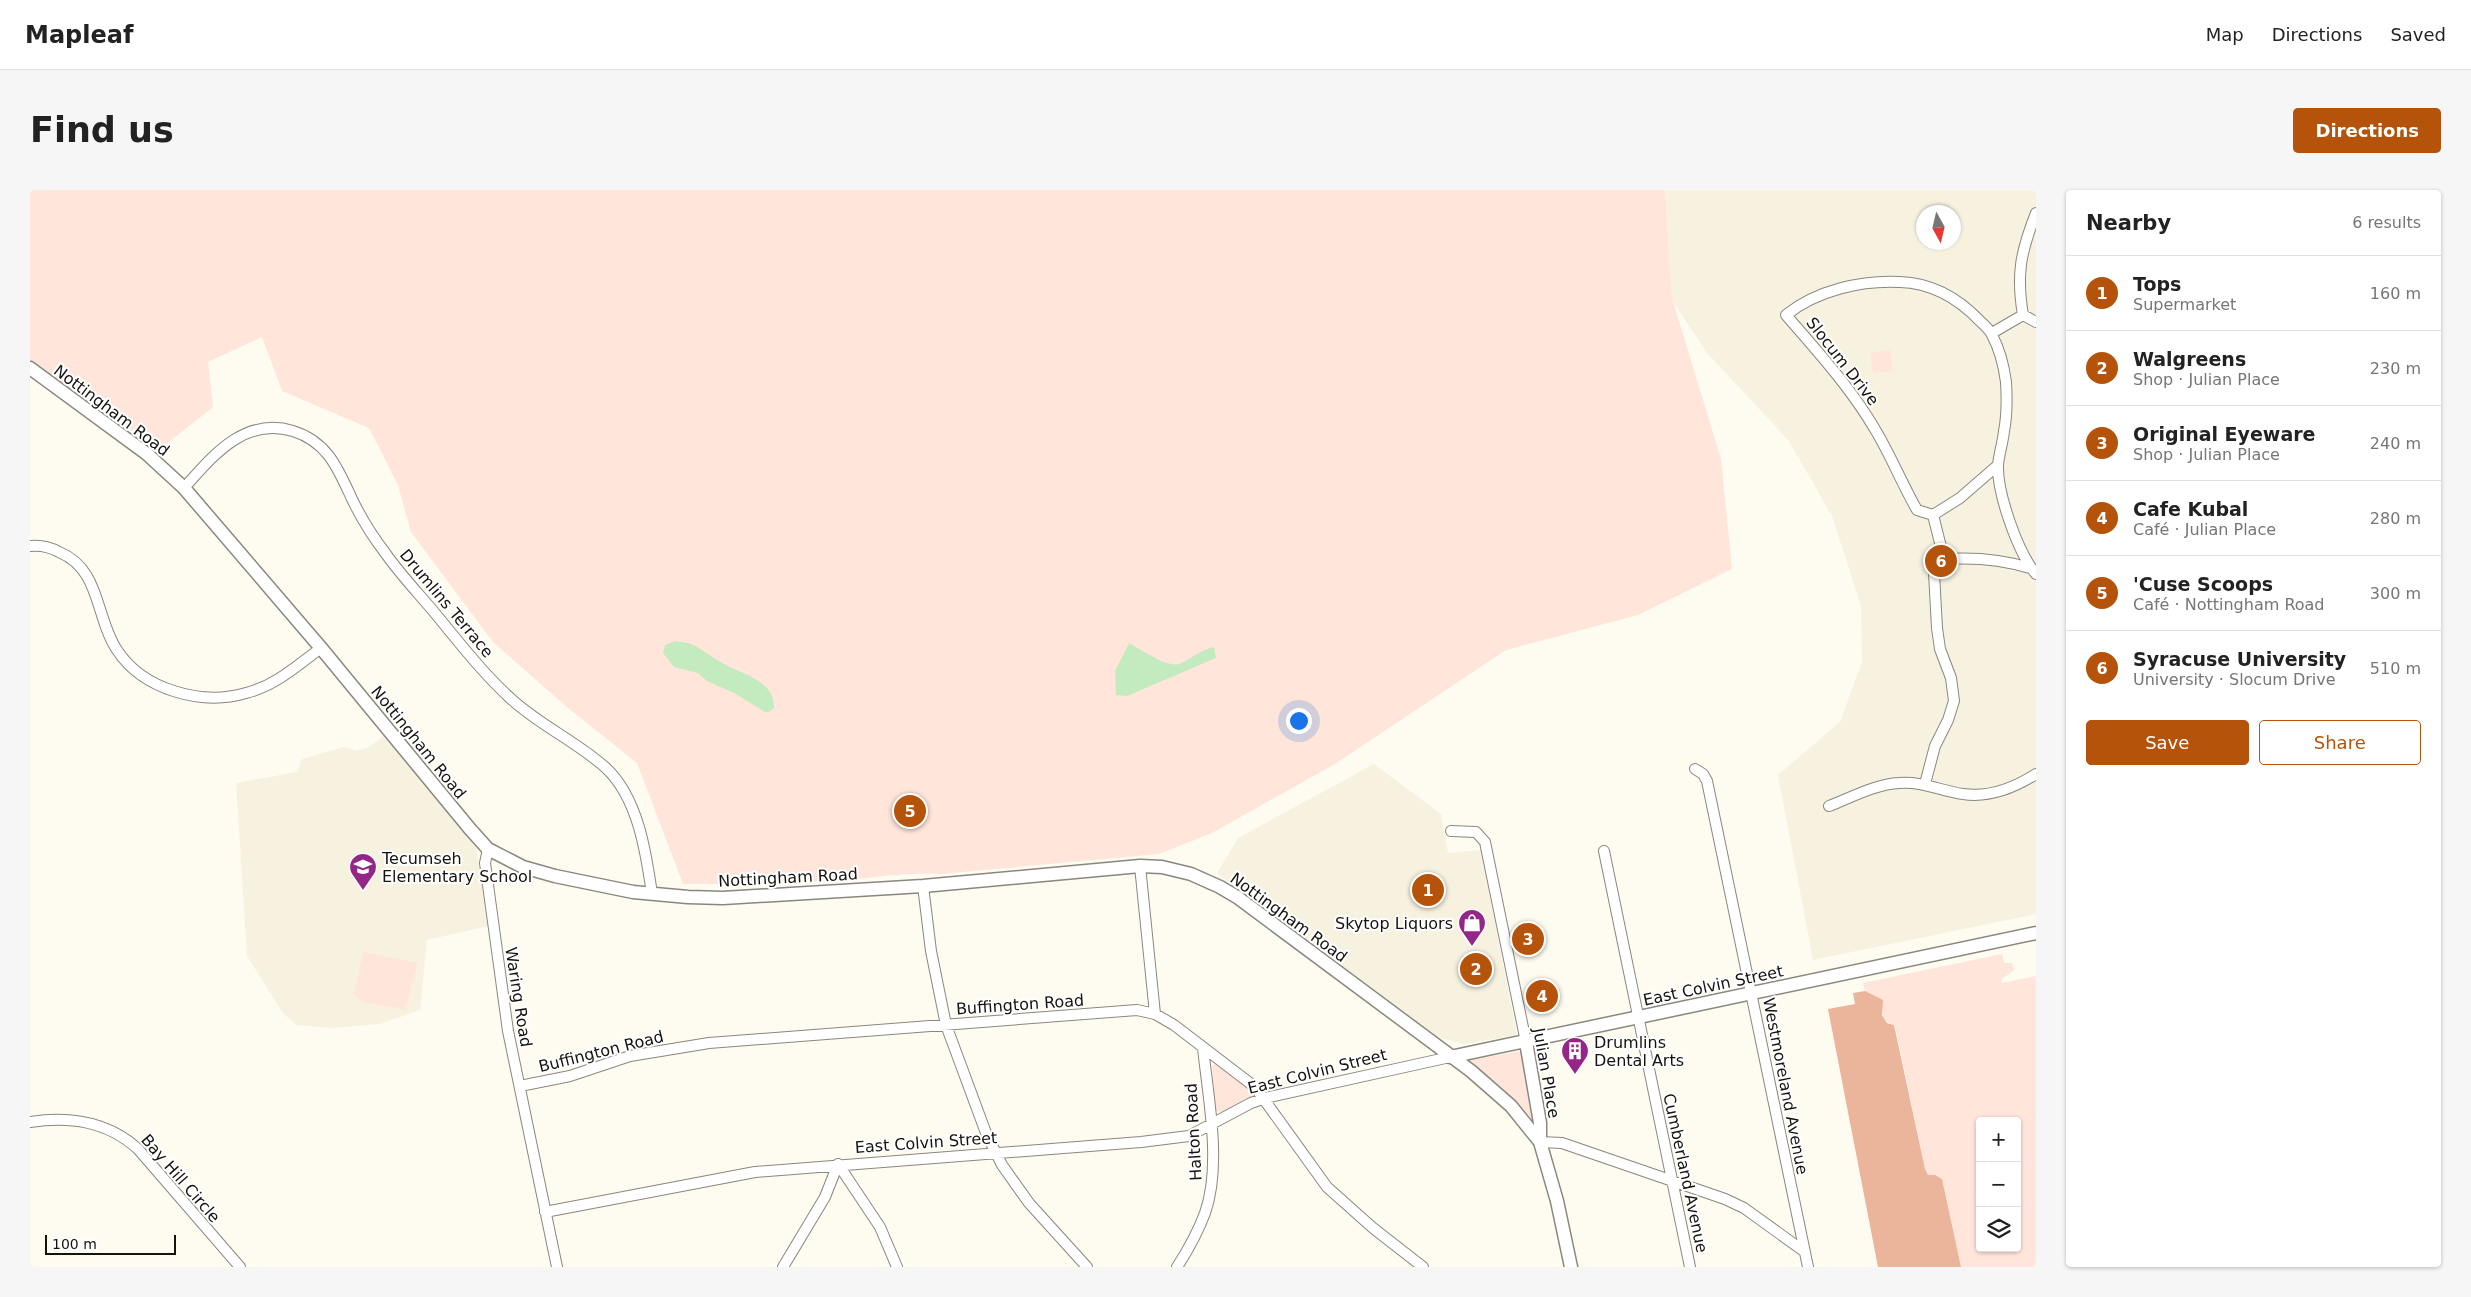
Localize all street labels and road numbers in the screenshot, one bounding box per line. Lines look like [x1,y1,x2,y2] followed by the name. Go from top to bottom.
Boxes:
[1802,313,1883,409] street label: Slocum Drive
[50,361,173,460] street label: Nottingham Road
[396,545,497,661] street label: Drumlins Terrace
[367,682,470,803] street label: Nottingham Road
[718,864,858,891] street label: Nottingham Road
[1227,869,1351,966] street label: Nottingham Road
[501,946,536,1049] street label: Waring Road
[1641,961,1785,1010] street label: East Colvin Street
[955,991,1085,1018] street label: Buffington Road
[1759,996,1812,1176] street label: Westmoreland Avenue
[1529,1025,1564,1120] street label: Julian Place
[537,1027,666,1076] street label: Buffington Road
[1246,1045,1389,1098] street label: East Colvin Street
[1181,1083,1206,1181] street label: Halton Road
[1659,1092,1712,1255] street label: Cumberland Avenue
[854,1128,998,1157] street label: East Colvin Street
[137,1130,224,1226] street label: Bay Hill Circle

